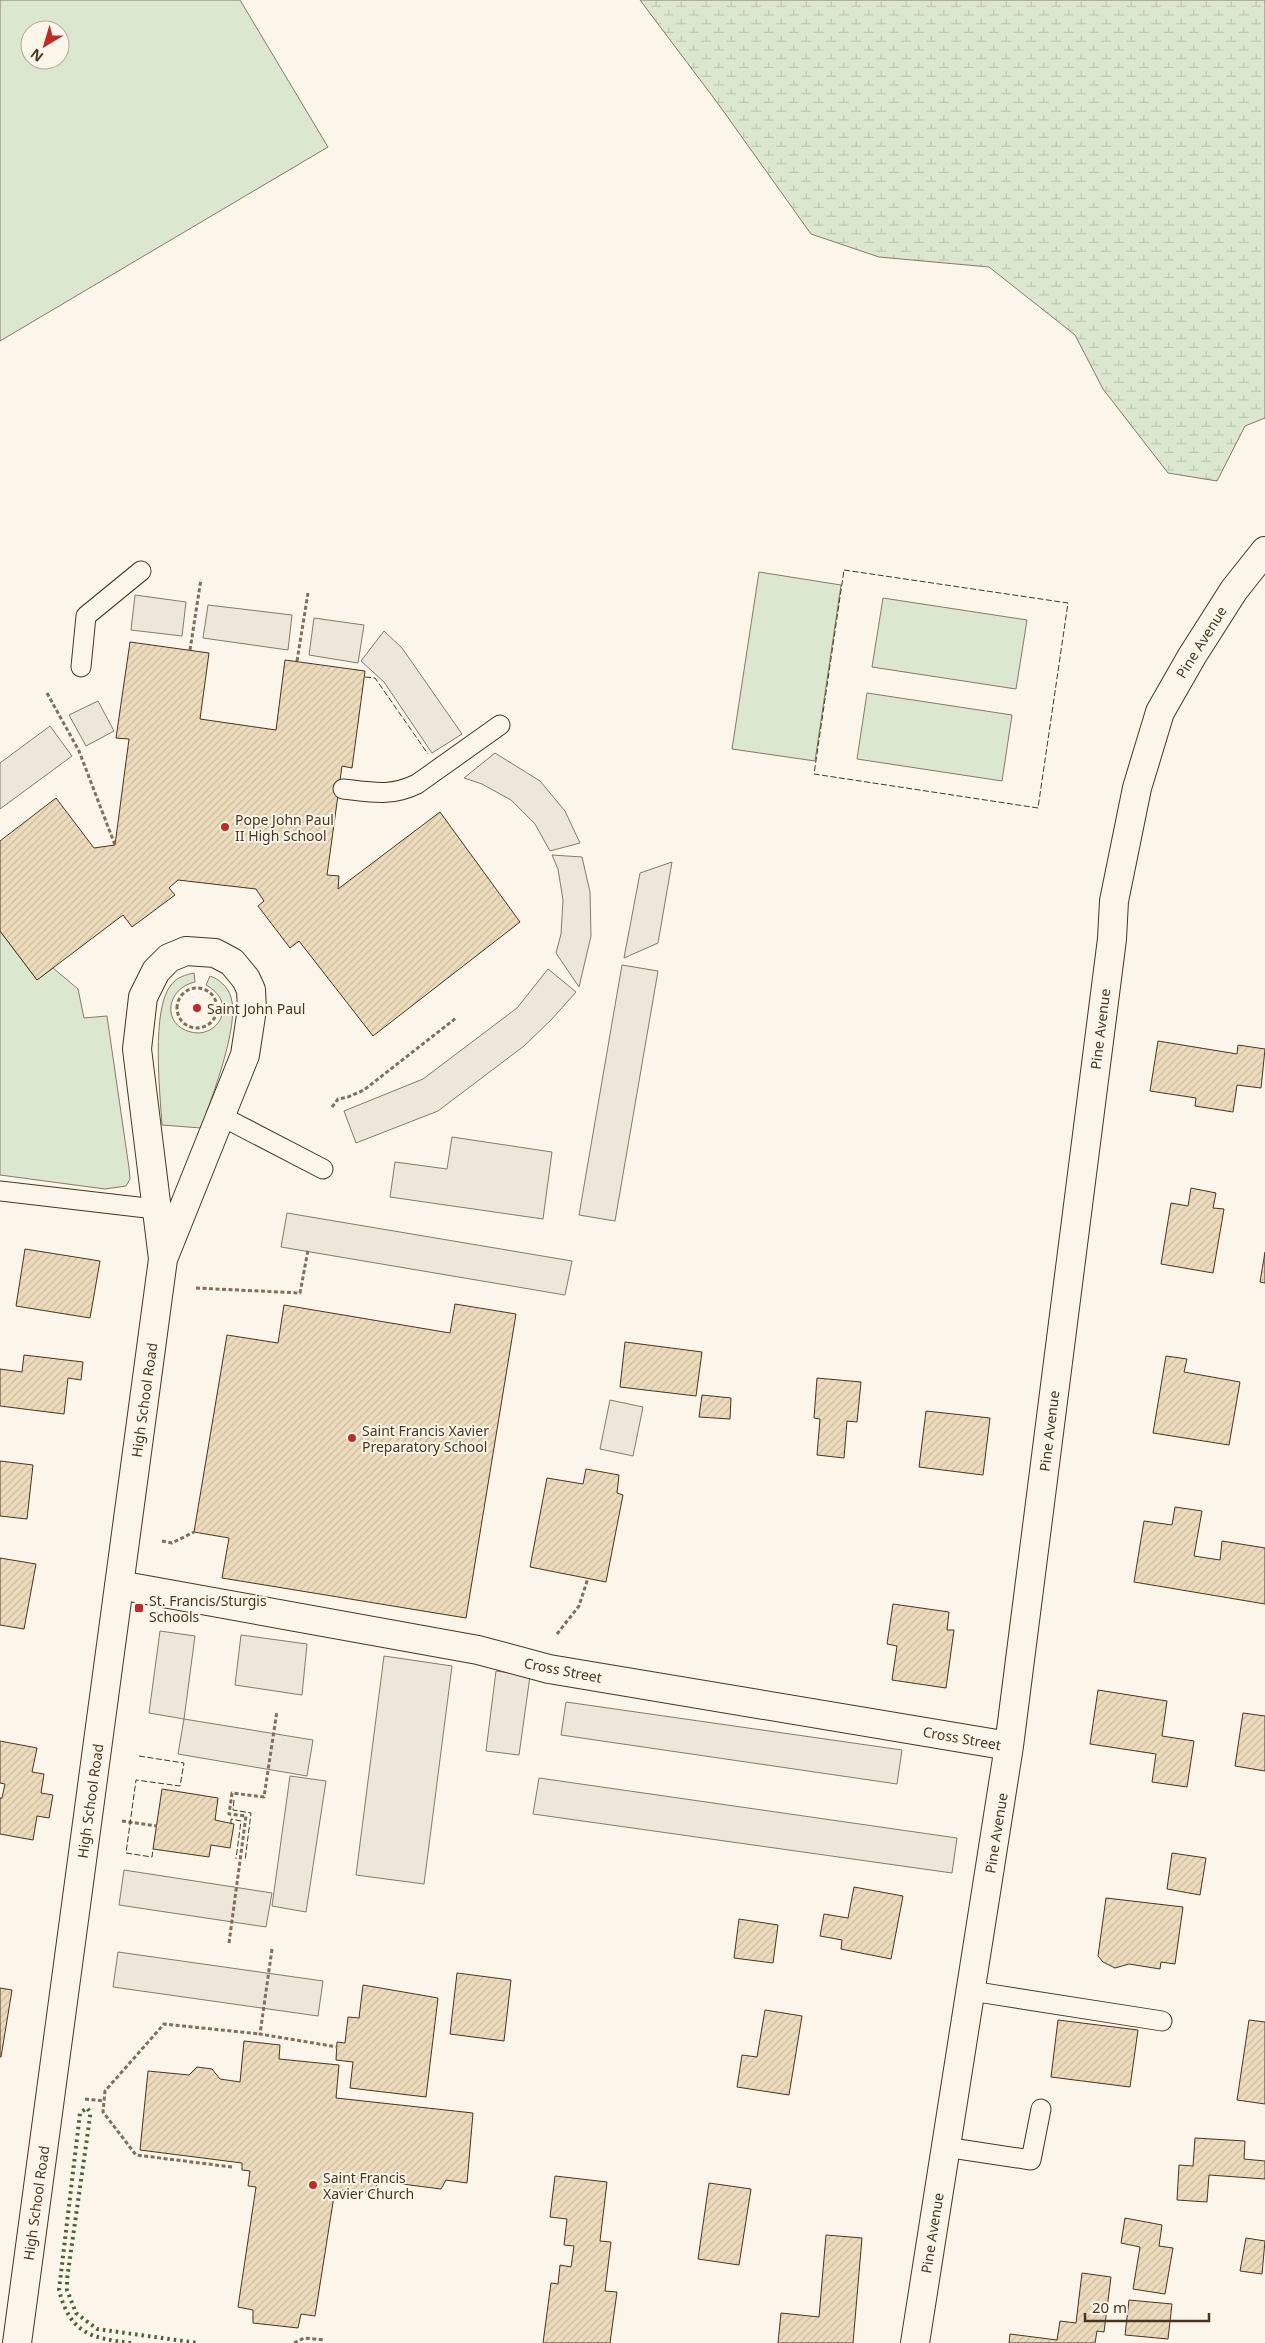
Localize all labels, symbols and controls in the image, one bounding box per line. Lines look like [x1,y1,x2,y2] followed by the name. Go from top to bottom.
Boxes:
[20,20,70,70] north arrow
[26,45,47,67] text: N
[1171,602,1231,682] street label: Pine Avenue
[235,810,334,845] place label: Pope John Paul II High School
[219,821,231,833] marker: Pope John Paul II High School
[1086,987,1114,1071] street label: Pine Avenue
[207,999,305,1018] place label: Saint John Paul
[191,1002,203,1014] marker: Saint John Paul
[127,1341,161,1459] street label: High School Road
[1035,1389,1063,1473] street label: Pine Avenue
[362,1421,489,1456] place label: Saint Francis Xavier Preparatory School
[346,1432,358,1444] marker: Saint Francis Xavier Preparatory School
[149,1591,267,1626] place label: St. Francis/Sturgis Schools
[133,1602,145,1614] marker: St. Francis/Sturgis Schools
[522,1653,604,1687] street label: Cross Street
[921,1722,1003,1754] street label: Cross Street
[73,1742,107,1860] street label: High School Road
[980,1791,1012,1875] street label: Pine Avenue
[19,2144,53,2262] street label: High School Road
[323,2168,414,2203] place label: Saint Francis Xavier Church
[307,2179,319,2191] marker: Saint Francis Xavier Church
[916,2191,948,2275] street label: Pine Avenue
[1085,2290,1209,2322] scale bar
[1092,2297,1127,2317] text: 20 m

